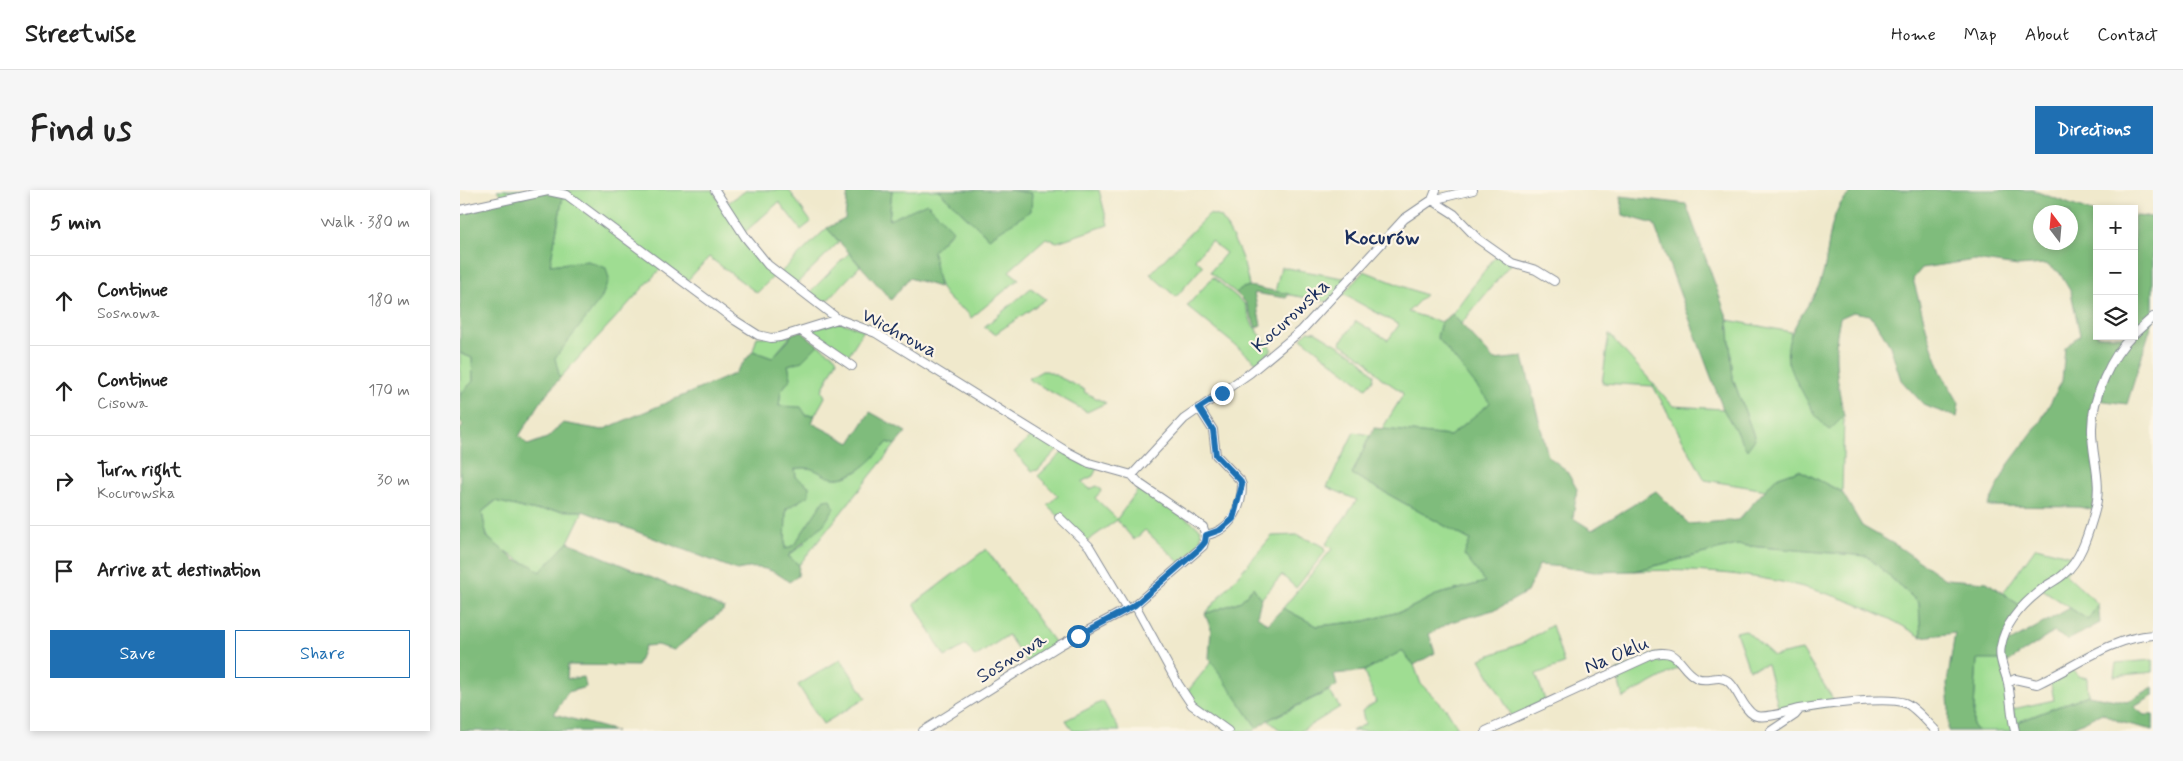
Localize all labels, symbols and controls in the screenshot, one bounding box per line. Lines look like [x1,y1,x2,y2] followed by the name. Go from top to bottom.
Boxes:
[25,19,136,50] text: Streetwise
[1891,23,1936,47] text: Home
[1964,23,1997,47] text: Map
[2025,23,2069,47] text: About
[2097,23,2158,47] text: Contact
[2035,106,2153,154] button: Directions
[30,107,132,153] text: Find us
[2033,205,2078,250] north arrow
[2093,205,2138,340] map controls
[2093,205,2138,250] button: +
[50,209,102,237] text: 5 min
[320,212,410,233] text: Walk · 380 m
[1345,224,1420,252] district label: Kocurów
[2093,250,2138,295] button: −
[1246,273,1336,359] street label: Kocurowska
[97,278,168,303] text: Continue
[50,287,78,315] icon: ahead
[367,290,410,311] text: 180 m
[2093,295,2138,340] button: layers
[857,302,942,365] street label: Wichrowa
[97,303,159,324] text: Sosnowa
[97,368,168,393] text: Continue
[50,377,78,405] icon: ahead
[368,380,410,401] text: 170 m
[1211,382,1234,405] route end
[97,393,148,414] text: Cisowa
[97,458,181,483] text: Turn right
[50,467,78,495] icon: right
[377,470,410,491] text: 30 m
[97,483,175,504] text: Kocurowska
[50,557,78,585] icon: arrive
[97,558,261,583] text: Arrive at destination
[1067,625,1090,648] route start
[972,626,1053,690] street label: Sosnowa
[50,630,225,678] button: Save
[235,630,410,678] button: Share
[1580,630,1653,681] street label: Na Oklu

